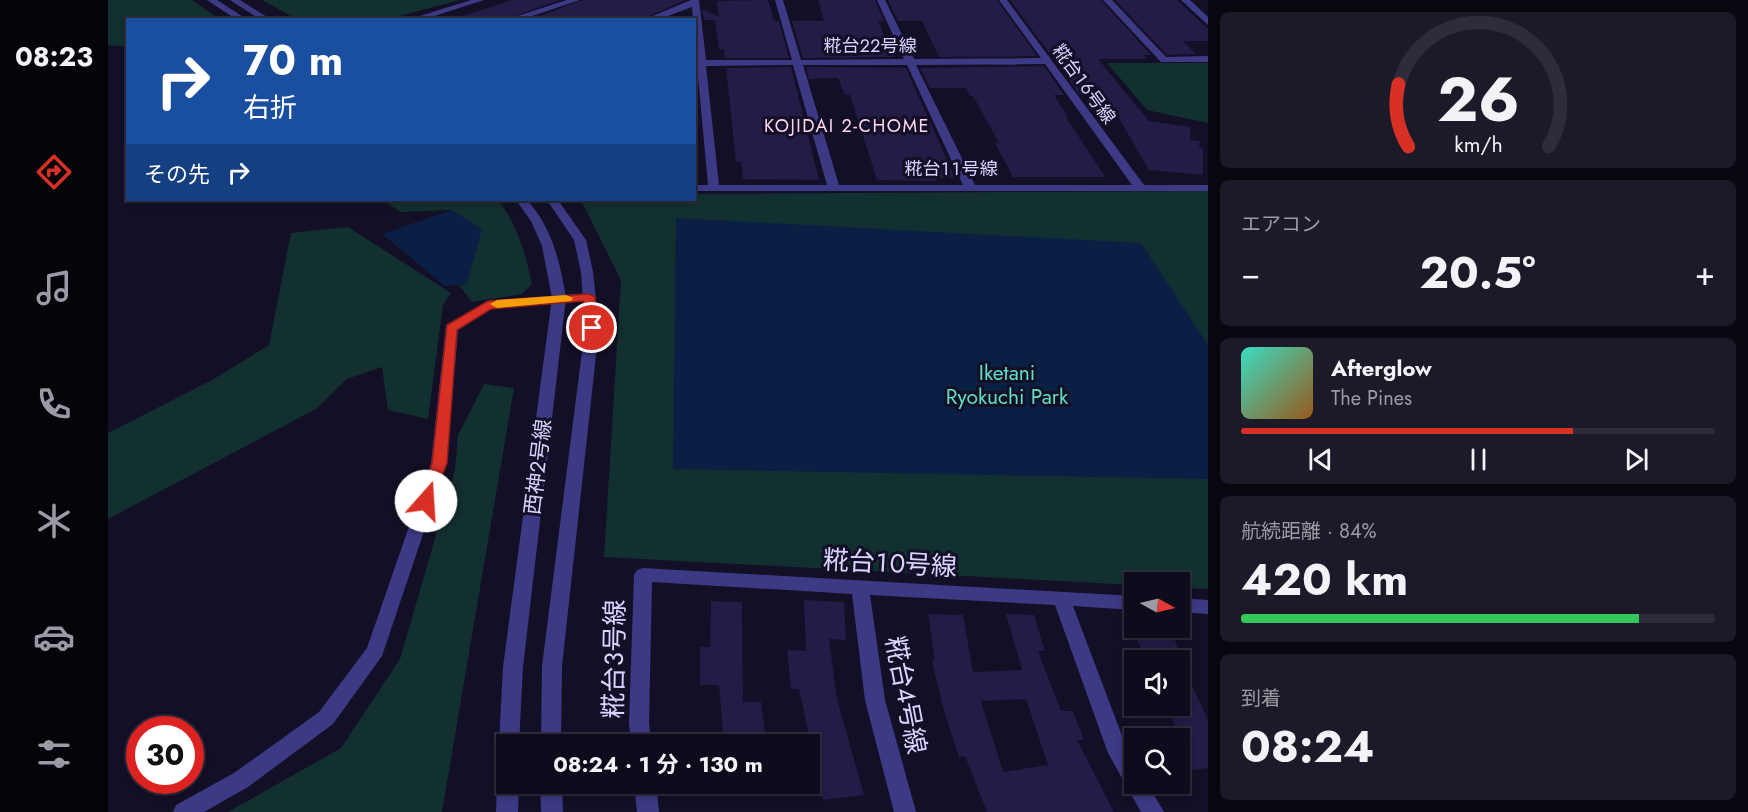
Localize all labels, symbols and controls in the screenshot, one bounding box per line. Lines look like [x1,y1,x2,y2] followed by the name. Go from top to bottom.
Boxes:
[243,30,343,91] text: 70 m
[824,33,916,59] street label: 糀台２２号線
[15,37,93,76] text: 08:23
[1046,39,1122,129] street label: 糀台１６号線
[144,42,222,120] icon: right
[1437,54,1519,144] text: 26
[243,88,297,127] text: 右折
[764,113,930,139] district label: KOJIDAI 2-CHOME
[1454,129,1502,160] text: km/h
[33,151,75,193] icon: directions
[222,156,255,189] icon: right
[905,156,997,182] street label: 糀台１１号線
[144,158,210,190] text: その先
[1241,210,1321,239] text: エアコン
[1419,240,1536,305] text: 20.5°
[1241,250,1260,297] text: −
[1695,250,1715,297] text: +
[33,267,75,309] icon: music
[566,302,617,353] pin
[575,311,608,344] icon: arrive
[1331,352,1432,384] text: Afterglow
[946,358,1069,412] park label: Iketani Ryokuchi Park
[33,383,75,425] icon: phone
[1331,384,1412,413] text: The Pines
[517,417,559,517] street label: 西神２号線
[1304,443,1337,476] icon: previous
[1462,443,1495,476] icon: pause
[1620,443,1653,476] icon: next
[394,469,458,533] position arrow
[33,500,75,542] icon: climate
[1241,517,1377,546] text: 航続距離 · 84%
[822,541,958,585] street label: 糀台１０号線
[1241,547,1408,612] text: 420 km
[1124,572,1190,638] north arrow
[1124,572,1190,794] map controls
[594,599,634,719] street label: 糀台３号線
[33,616,75,658] icon: car
[876,633,936,757] street label: 糀台４号線
[1124,650,1190,716] button: sound
[1241,684,1281,713] text: 到着
[1241,714,1374,779] text: 08:24
[126,716,204,794] speed limit sign: 30
[1124,728,1190,794] button: search
[33,733,75,775] icon: filters
[553,748,763,780] text: 08:24 · 1 分 · 130 m

